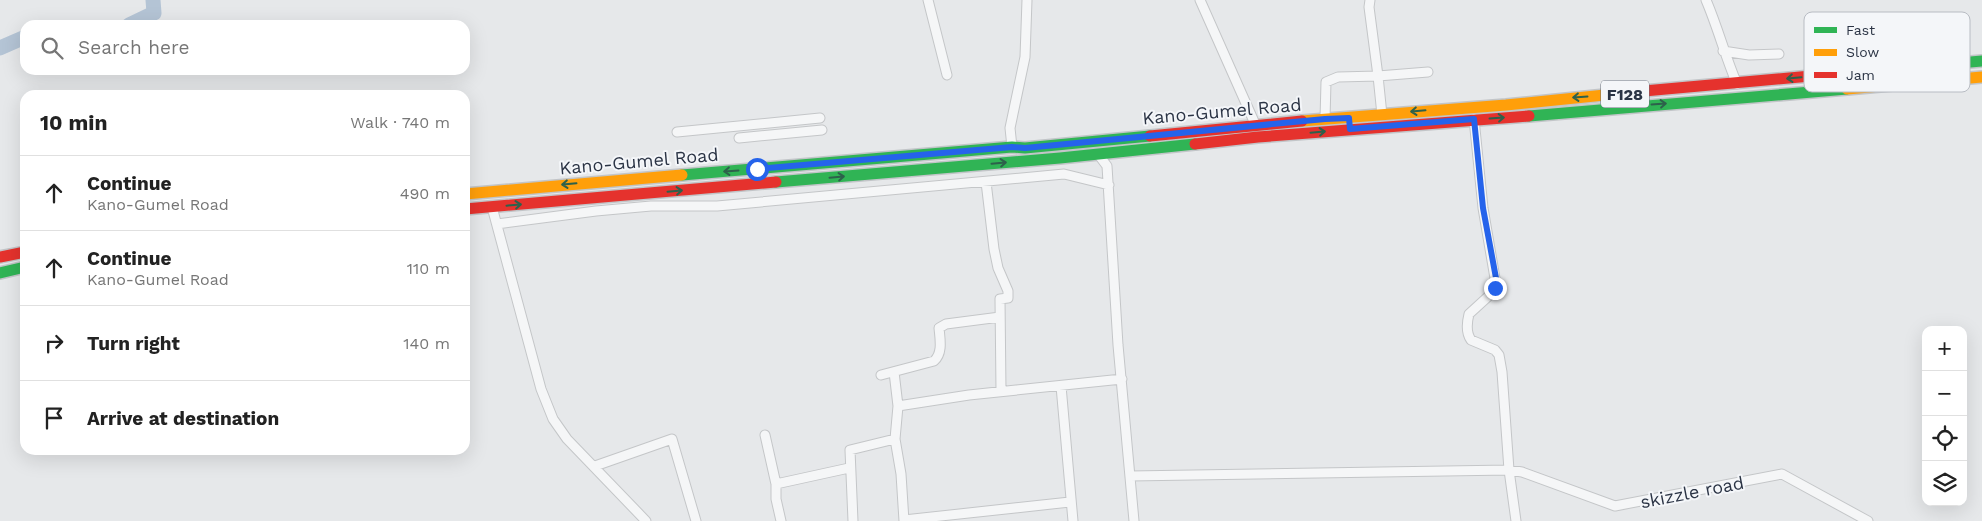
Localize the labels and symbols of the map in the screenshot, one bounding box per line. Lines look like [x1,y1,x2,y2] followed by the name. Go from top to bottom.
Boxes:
[1804,12,1970,92] legend
[1846,22,1875,38] text: Fast
[1846,44,1879,60] text: Slow
[1846,67,1875,83] text: Jam
[1786,73,1802,83] one-way arrow
[1601,80,1649,108] road number: F128
[1572,93,1588,102] one-way arrow
[1142,94,1302,128] street label: Kano-Gumel Road
[1651,100,1667,109] one-way arrow
[1410,106,1426,116] one-way arrow
[1489,113,1505,122] one-way arrow
[1309,127,1325,137] one-way arrow
[559,144,719,178] street label: Kano-Gumel Road
[746,158,769,181] route start
[991,159,1007,168] one-way arrow
[724,166,740,176] one-way arrow
[829,172,845,181] one-way arrow
[562,179,578,189] one-way arrow
[667,187,683,196] one-way arrow
[505,200,521,210] one-way arrow
[1484,277,1507,300] route end
[1638,472,1746,512] street label: skizzle road

